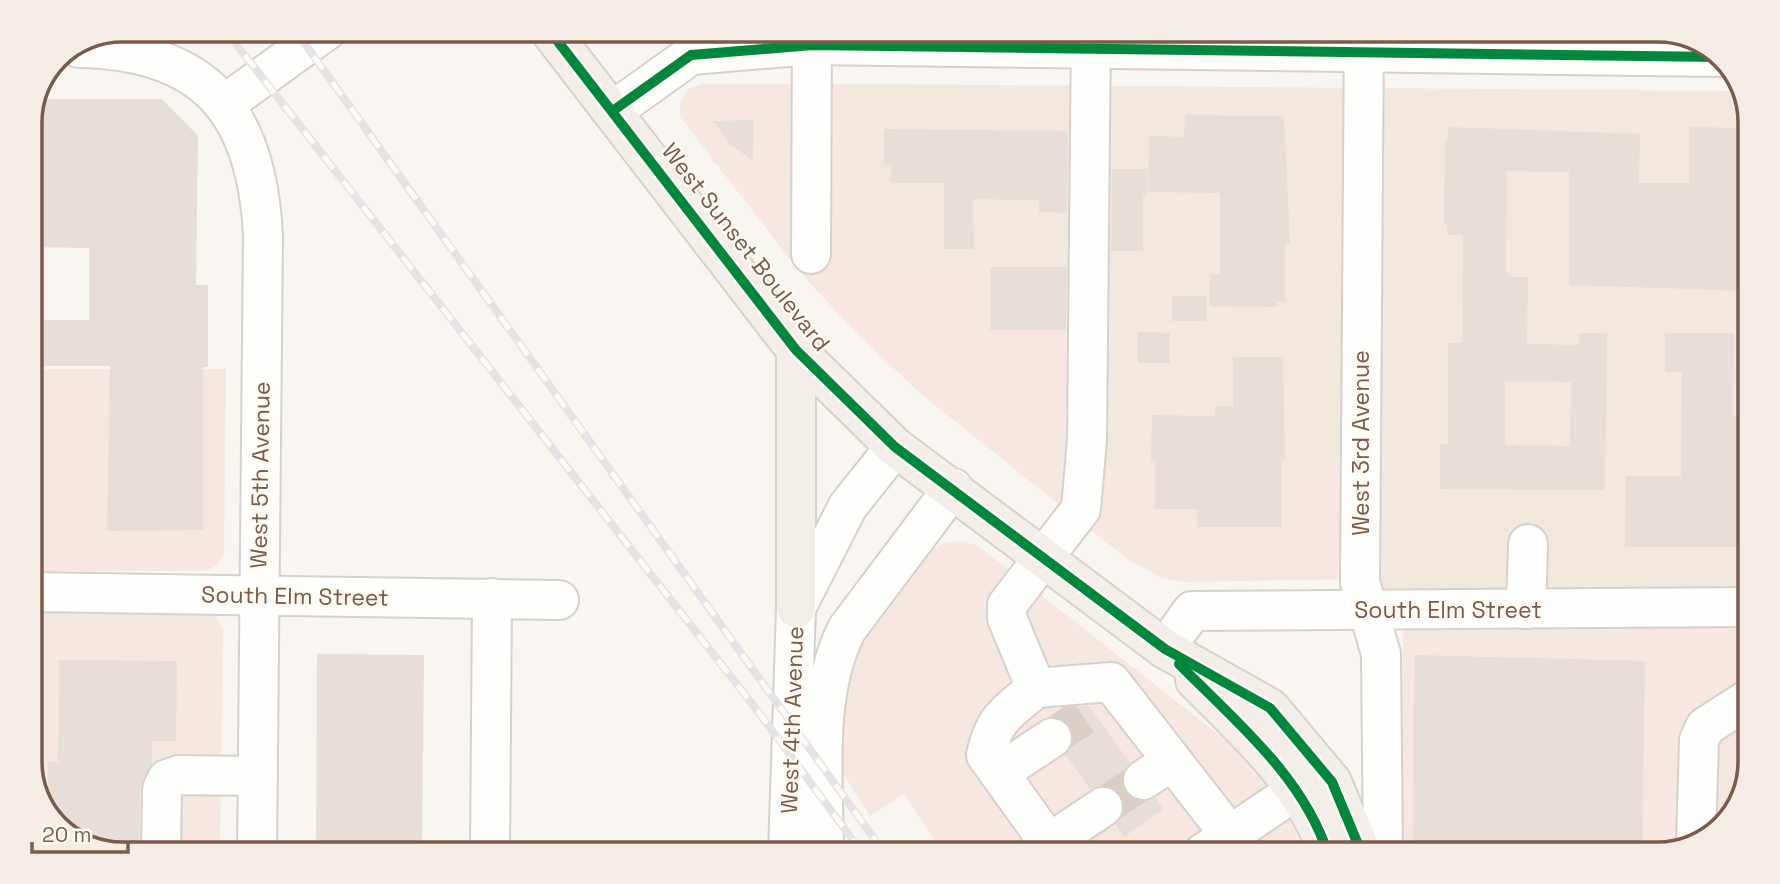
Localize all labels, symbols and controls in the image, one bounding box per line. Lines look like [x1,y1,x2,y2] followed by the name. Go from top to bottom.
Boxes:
[655,137,837,357] street label: West Sunset Boulevard
[1346,350,1376,536] street label: West 3rd Avenue
[243,381,277,569] street label: West 5th Avenue
[201,579,389,613] street label: South Elm Street
[1354,595,1542,625] street label: South Elm Street
[774,626,810,814] street label: West 4th Avenue
[32,810,128,854] scale bar
[42,821,92,848] text: 20 m

